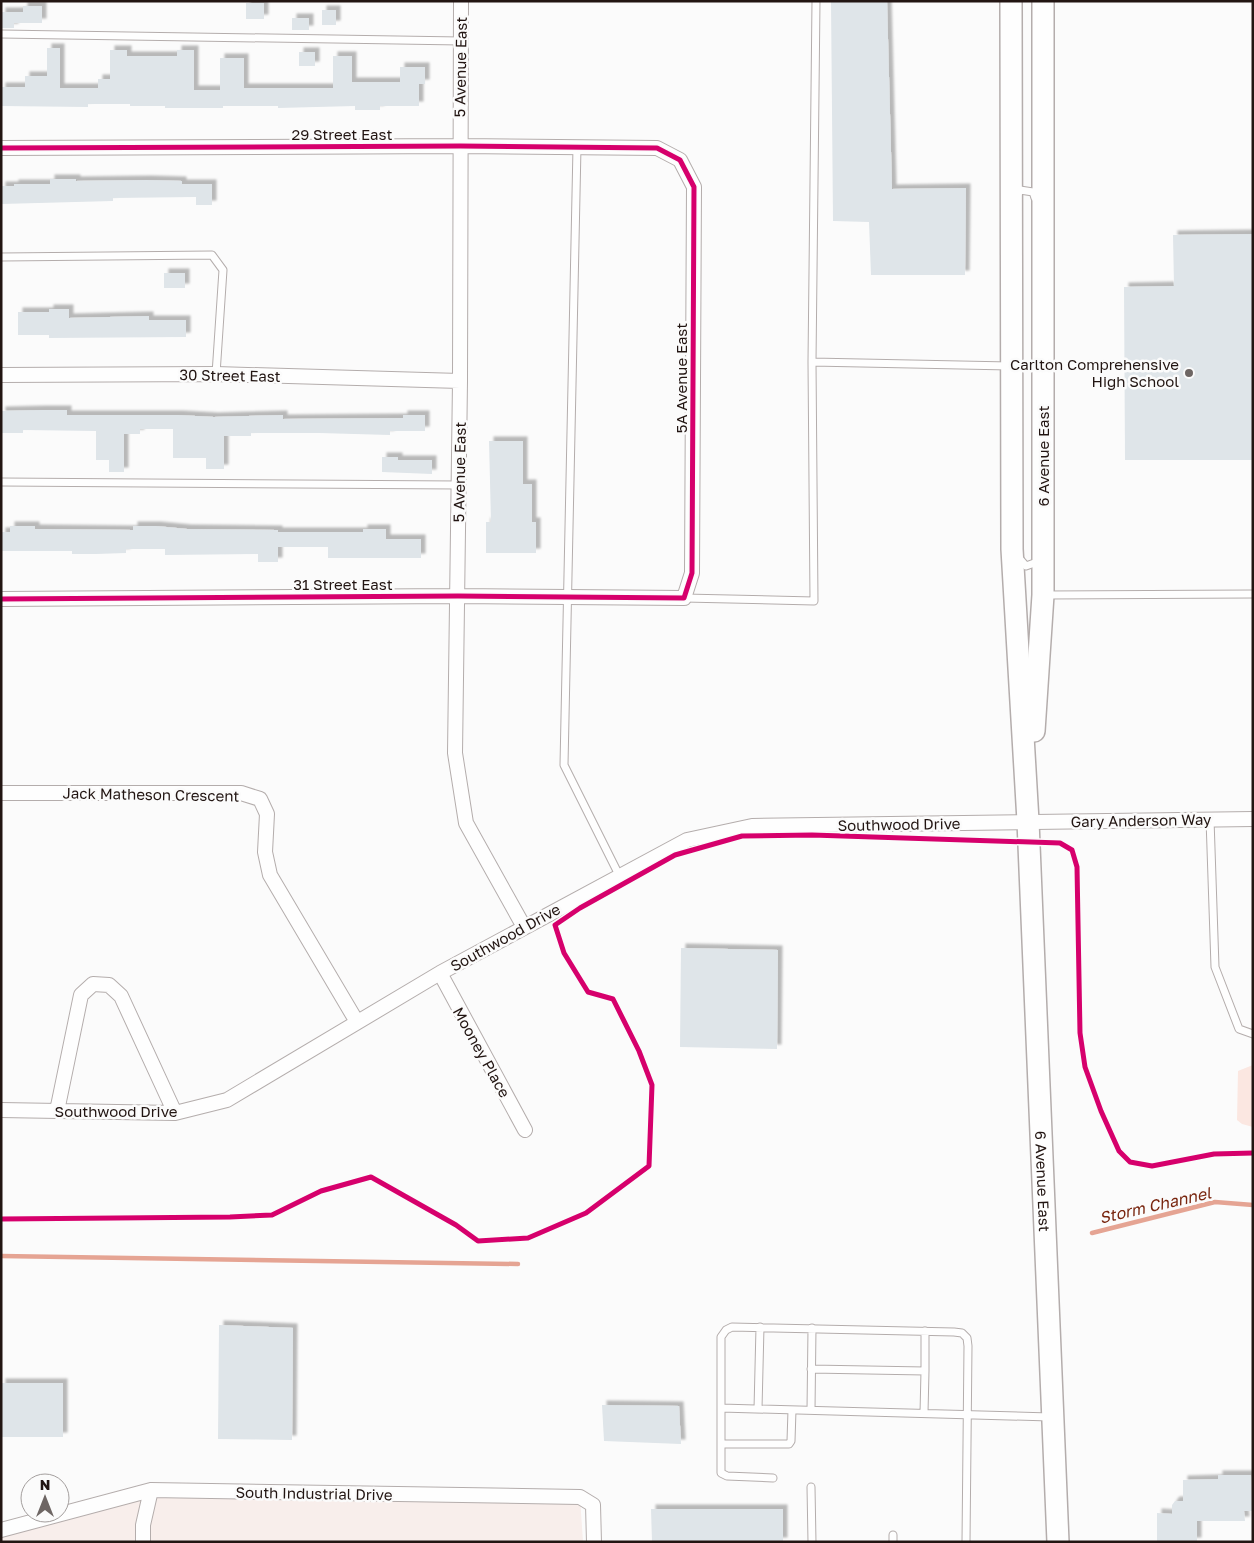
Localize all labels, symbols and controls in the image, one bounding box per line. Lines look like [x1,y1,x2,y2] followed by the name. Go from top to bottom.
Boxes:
[450,17,470,117] street label: 5 Avenue East
[291,125,393,143] street label: 29 Street East
[672,323,690,433] street label: 5A Avenue East
[1010,355,1179,390] place label: Carlton Comprehensive High School
[179,365,281,385] street label: 30 Street East
[1183,367,1195,379] marker: Carlton Comprehensive High School
[1034,406,1052,506] street label: 6 Avenue East
[449,422,469,522] street label: 5 Avenue East
[293,575,393,593] street label: 31 Street East
[62,783,240,805] street label: Jack Matheson Crescent
[1070,810,1212,830] street label: Gary Anderson Way
[837,814,961,834] street label: Southwood Drive
[447,899,563,975] street label: Southwood Drive
[450,1004,514,1101] street label: Mooney Place
[55,1102,178,1120] street label: Southwood Drive
[1032,1130,1054,1232] street label: 6 Avenue East
[1097,1182,1214,1228] water label: Storm Channel
[20,1473,70,1523] north arrow
[40,1476,50,1493] text: N
[235,1483,393,1503] street label: South Industrial Drive

